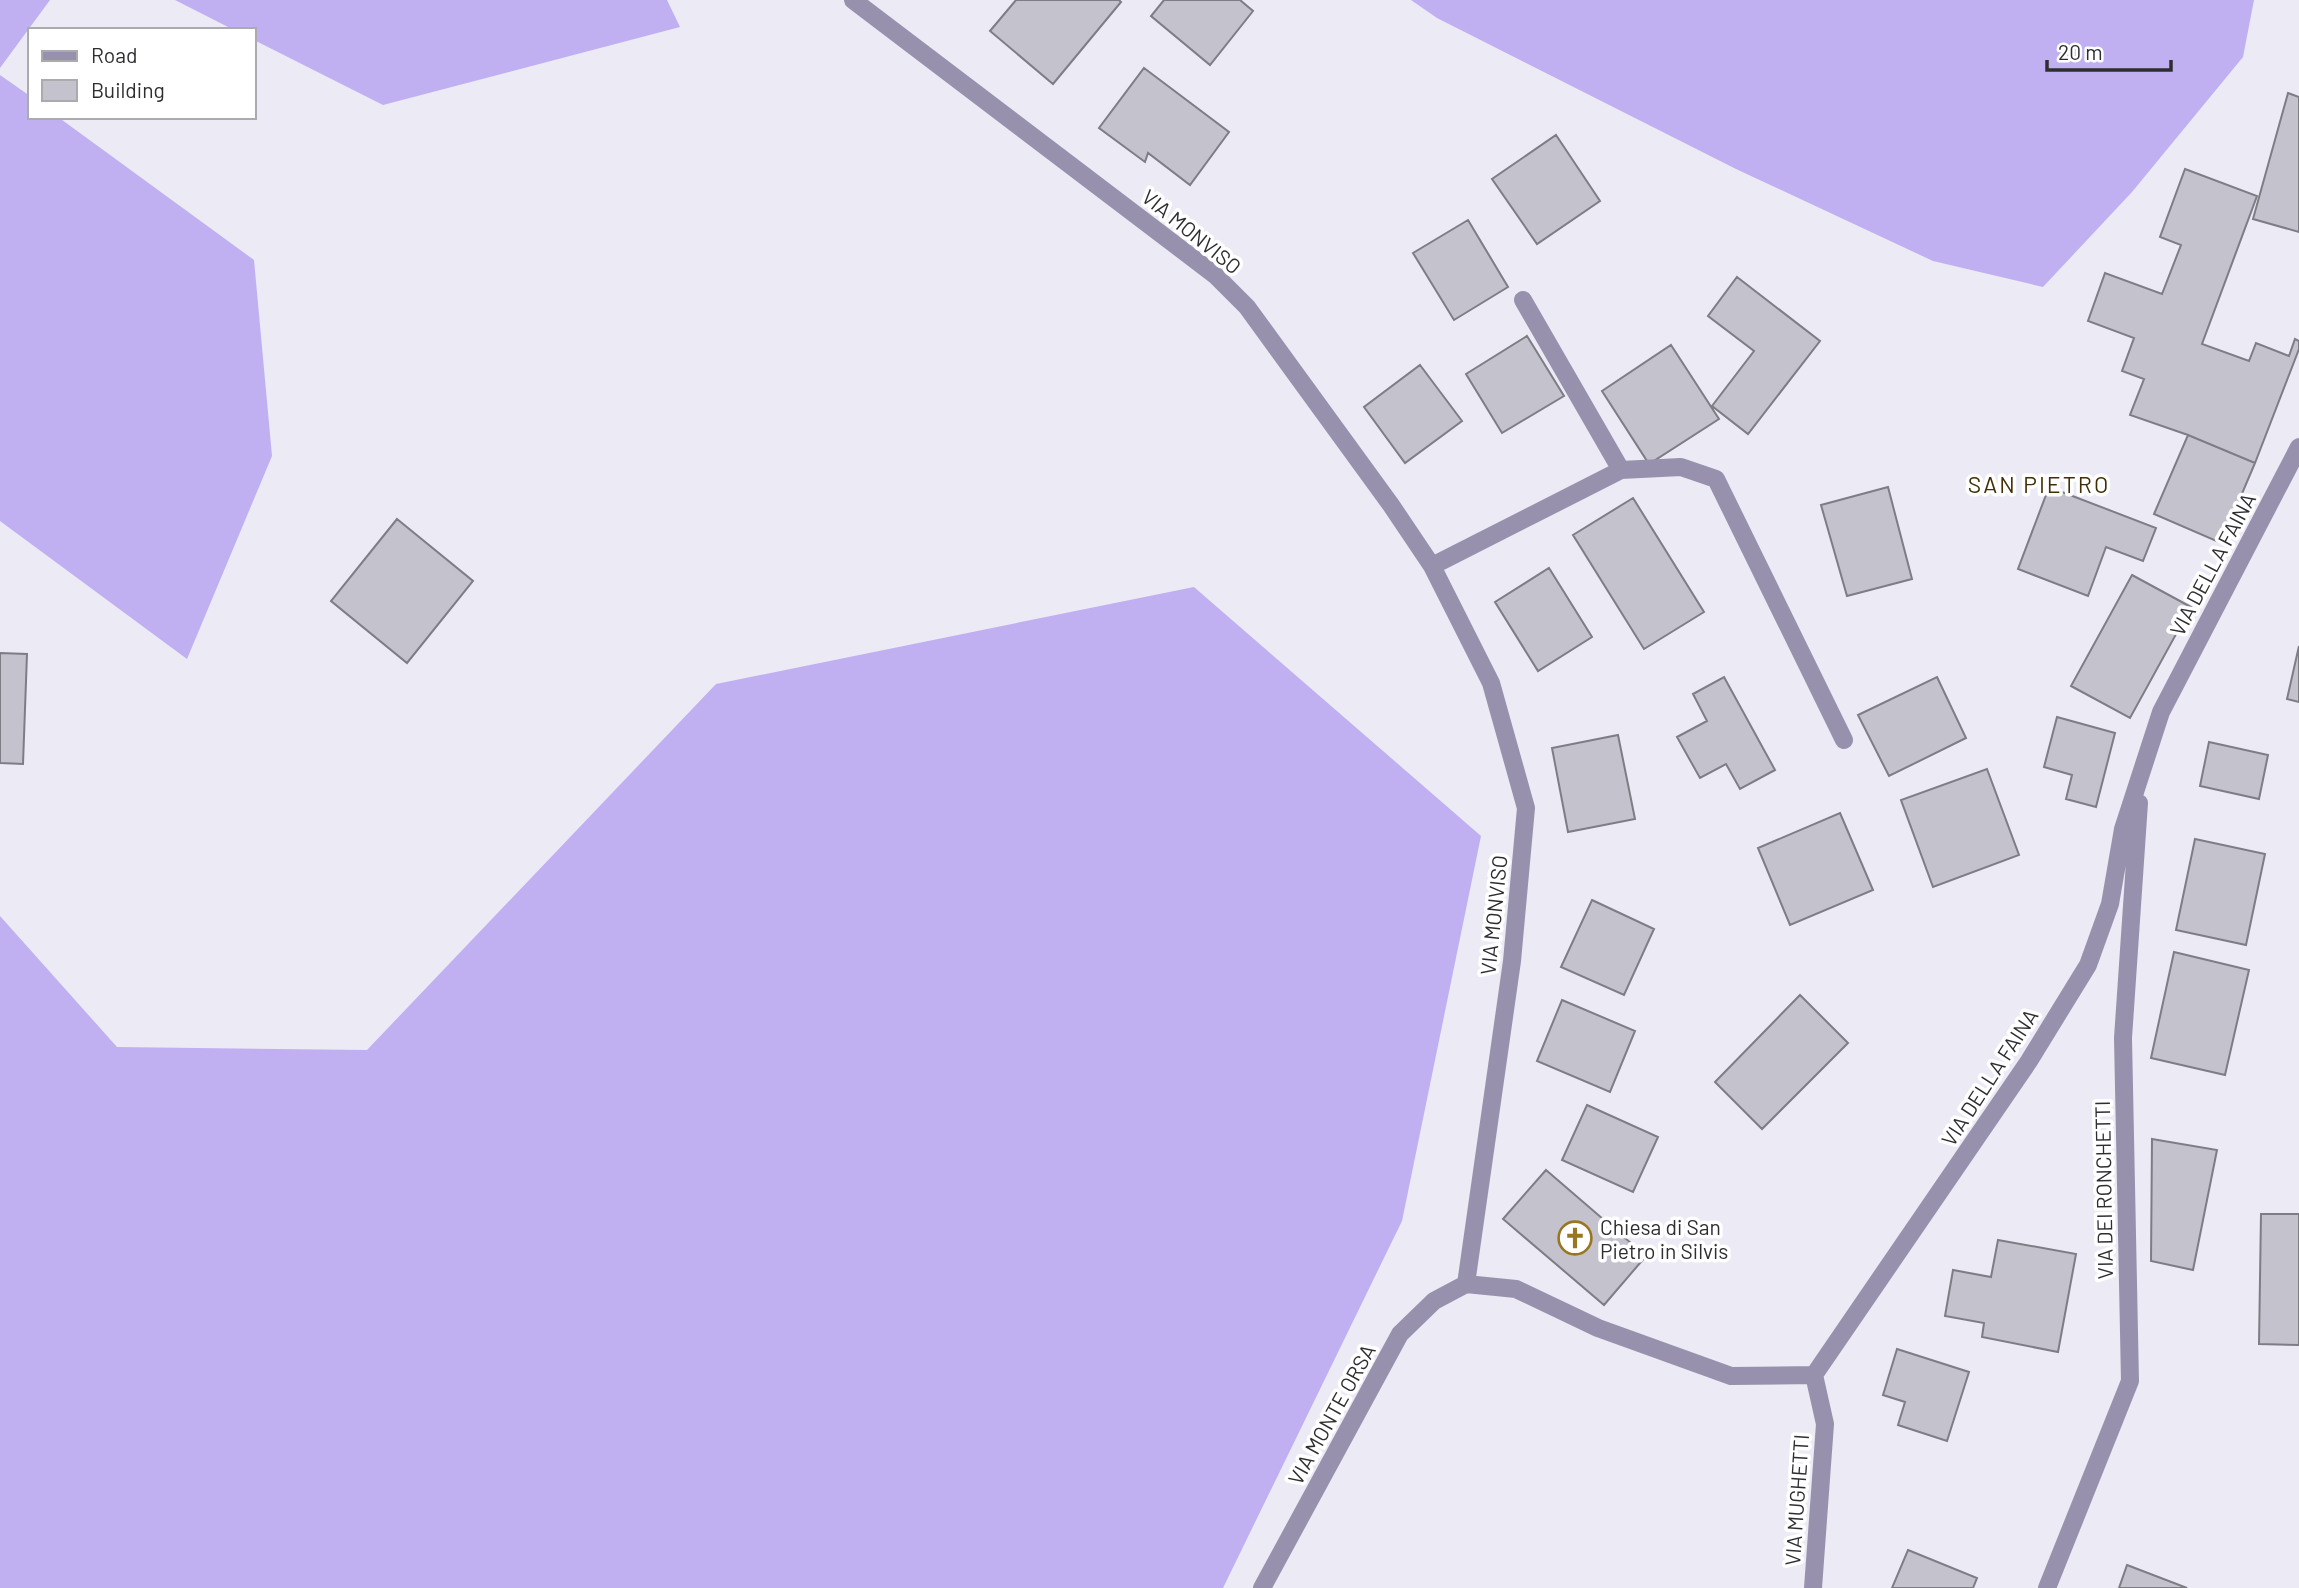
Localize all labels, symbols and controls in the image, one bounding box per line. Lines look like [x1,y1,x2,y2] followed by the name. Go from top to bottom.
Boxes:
[28,28,256,119] legend
[2047,28,2171,72] scale bar
[2058,39,2103,64] text: 20 m
[91,42,137,67] text: Road
[91,77,165,102] text: Building
[1137,183,1247,279] street label: VIA MONVISO
[1968,470,2110,498] district label: SAN PIETRO
[2164,488,2260,640] street label: VIA DELLA FAINA
[1474,854,1512,976] street label: VIA MONVISO
[1935,1004,2043,1150] street label: VIA DELLA FAINA
[2089,1100,2117,1280] street label: VIA DEI RONCHETTI
[1600,1214,1728,1263] place label: Chiesa di San Pietro in Silvis
[1556,1219,1594,1257] church icon: Chiesa di San Pietro in Silvis
[1282,1339,1380,1489] street label: VIA MONTE ORSA
[1779,1433,1813,1567] street label: VIA MUGHETTI

